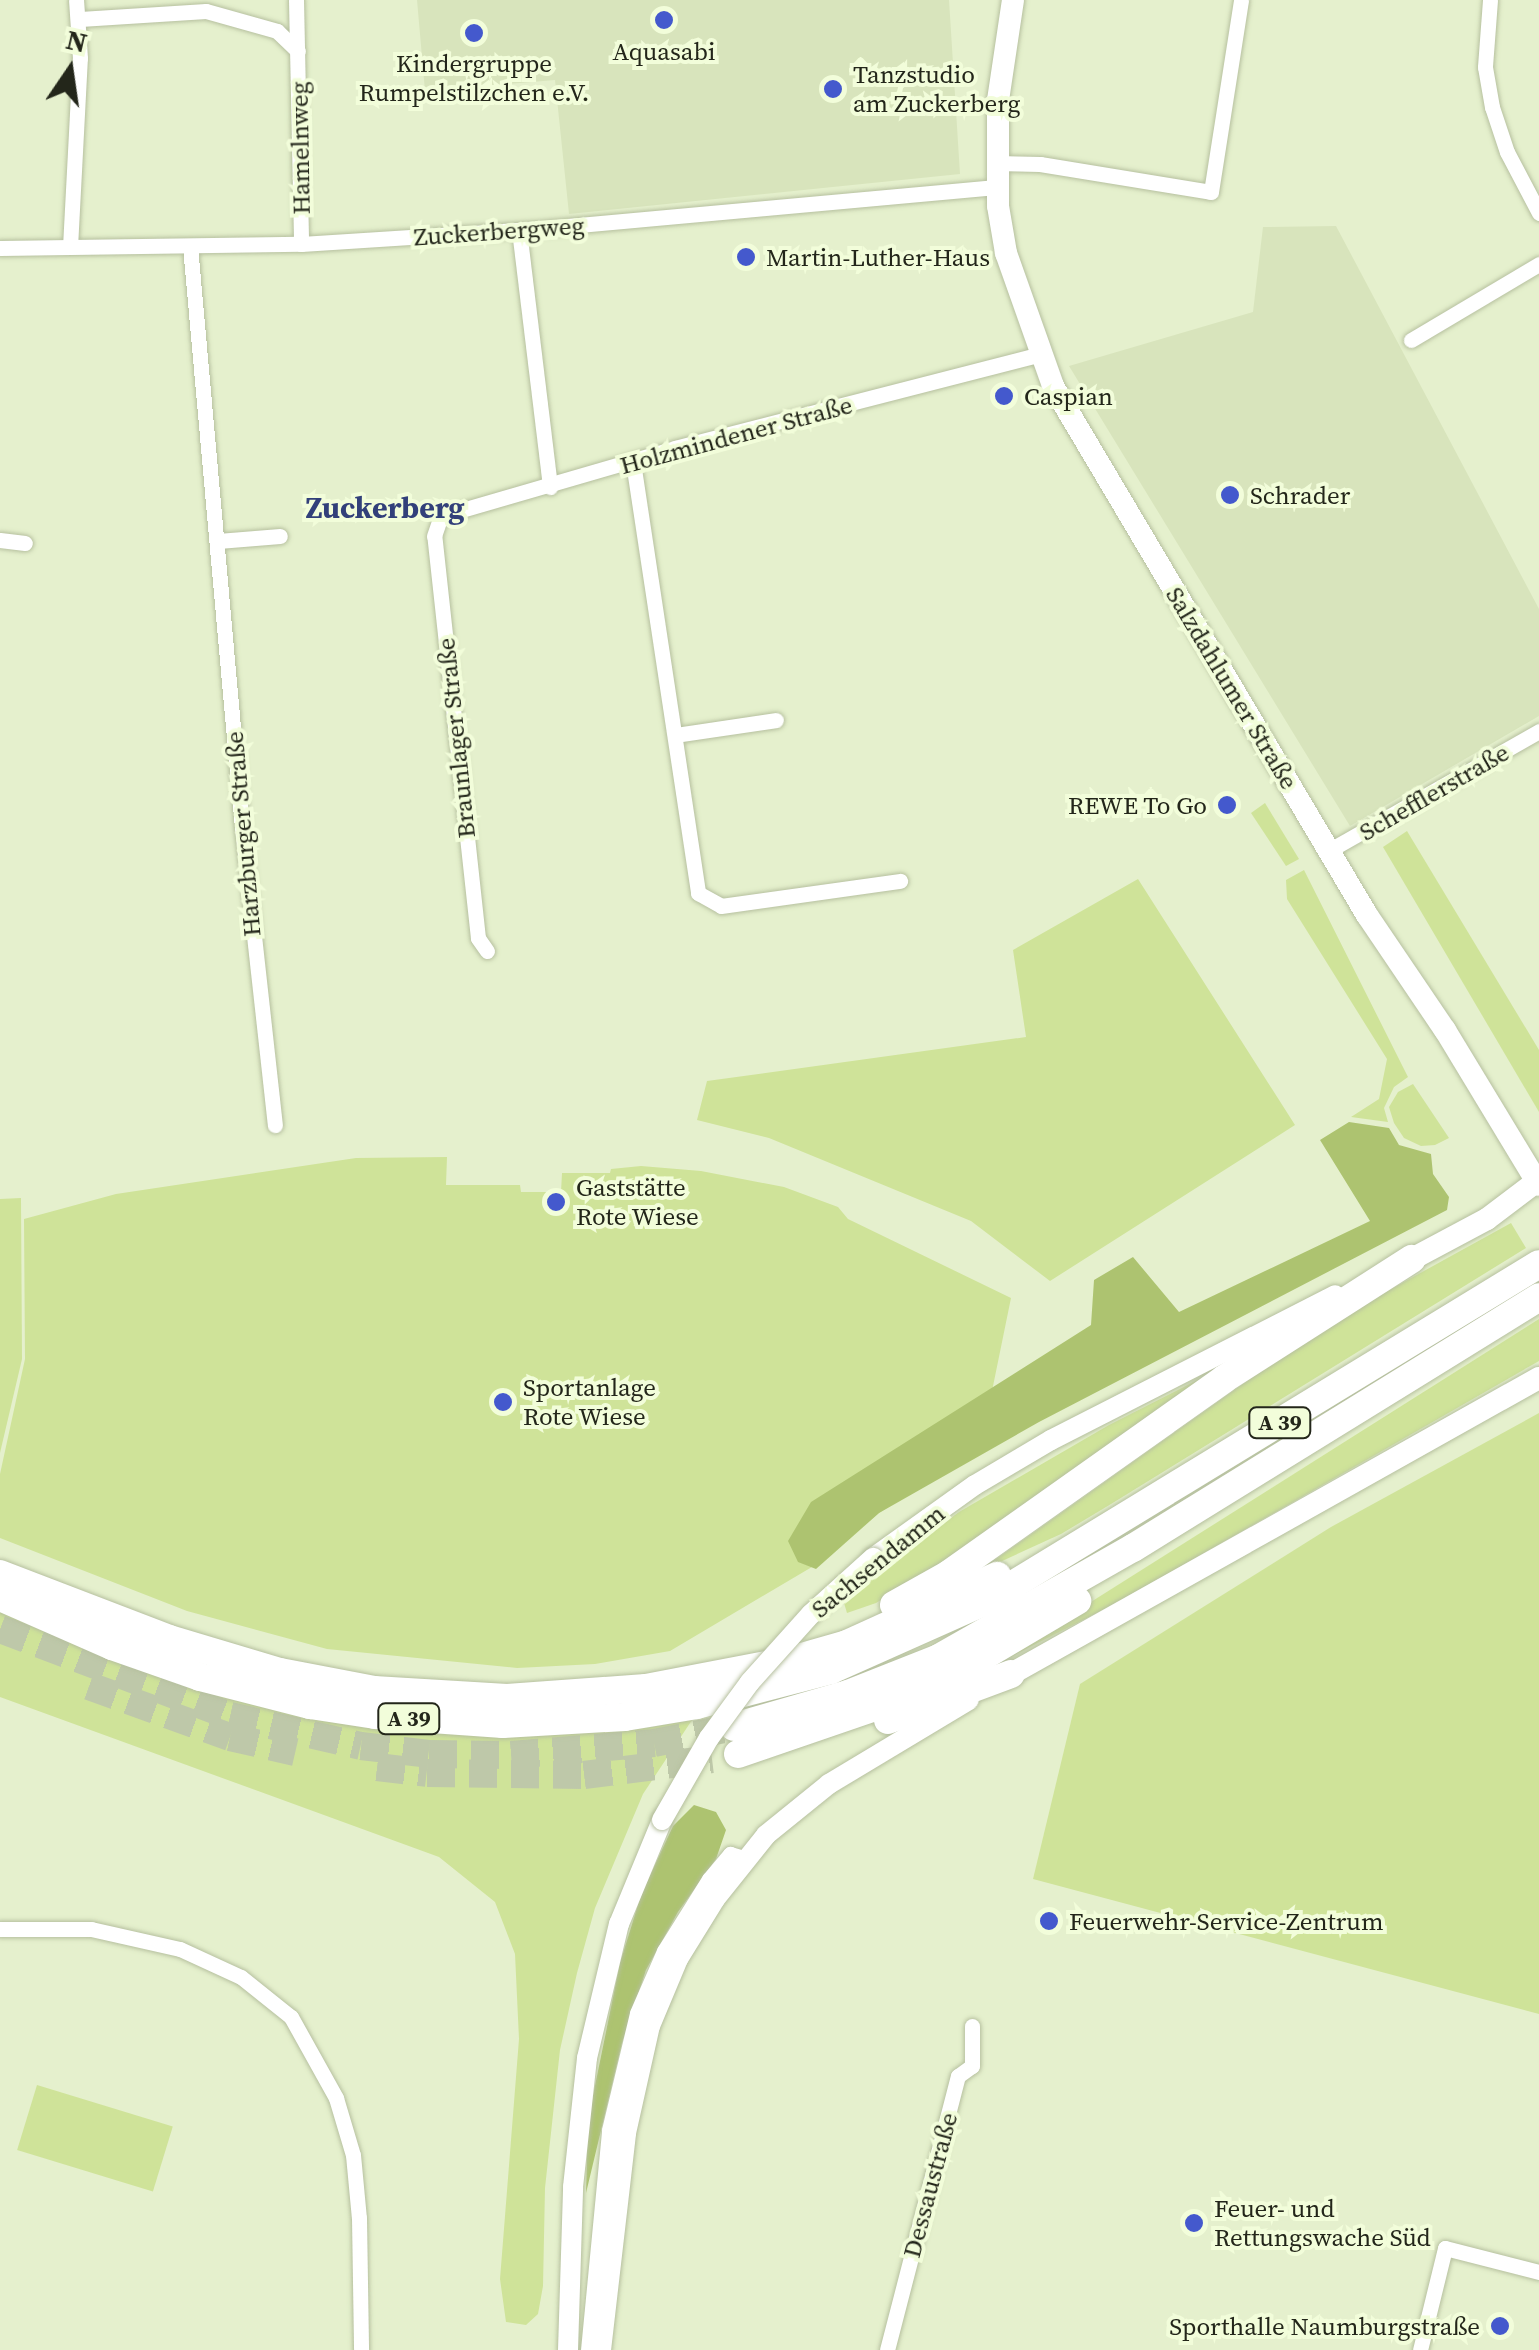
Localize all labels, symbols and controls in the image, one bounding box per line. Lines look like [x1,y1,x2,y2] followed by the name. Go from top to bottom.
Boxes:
[653,9,675,31] marker: Aquasabi
[20,20,120,120] north arrow
[63,20,91,62] text: N
[463,22,485,44] marker: Kindergruppe Rumpelstilzchen e.V.
[613,36,715,66] place label: Aquasabi
[359,49,589,108] place label: Kindergruppe Rumpelstilzchen e.V.
[853,60,1020,119] place label: Tanzstudio am Zuckerberg
[822,78,844,100] marker: Tanzstudio am Zuckerberg
[284,81,316,215] street label: Hamelnweg
[413,210,585,252] street label: Zuckerbergweg
[766,242,990,272] place label: Martin-Luther-Haus
[735,246,757,268] marker: Martin-Luther-Haus
[1024,381,1113,411] place label: Caspian
[993,385,1015,407] marker: Caspian
[617,390,855,480] street label: Holzmindener Straße
[1250,480,1350,510] place label: Schrader
[1219,484,1241,506] marker: Schrader
[305,490,465,526] district label: Zuckerberg
[1160,581,1304,795] street label: Salzdahlumer Straße
[431,636,481,840] street label: Braunlager Straße
[219,730,267,938] street label: Harzburger Straße
[1354,737,1514,847] street label: Schefflerstraße
[1067,790,1207,820] place label: REWE To Go
[1216,794,1238,816] marker: REWE To Go
[576,1173,700,1232] place label: Gaststätte Rote Wiese
[545,1191,567,1213] marker: Gaststätte Rote Wiese
[523,1373,656,1432] place label: Sportanlage Rote Wiese
[492,1391,514,1413] marker: Sportanlage Rote Wiese
[1248,1406,1312,1440] road number: A 39
[805,1498,951,1624] street label: Sachsendamm
[376,1702,442,1736] road number: A 39
[1069,1906,1383,1936] place label: Feuerwehr-Service-Zentrum
[1038,1910,1060,1932] marker: Feuerwehr-Service-Zentrum
[896,2109,964,2261] street label: Dessaustraße
[1214,2194,1431,2253] place label: Feuer- und Rettungswache Süd
[1183,2212,1205,2234] marker: Feuer- und Rettungswache Süd
[1169,2311,1480,2341] place label: Sporthalle Naumburgstraße
[1489,2315,1511,2337] marker: Sporthalle Naumburgstraße

